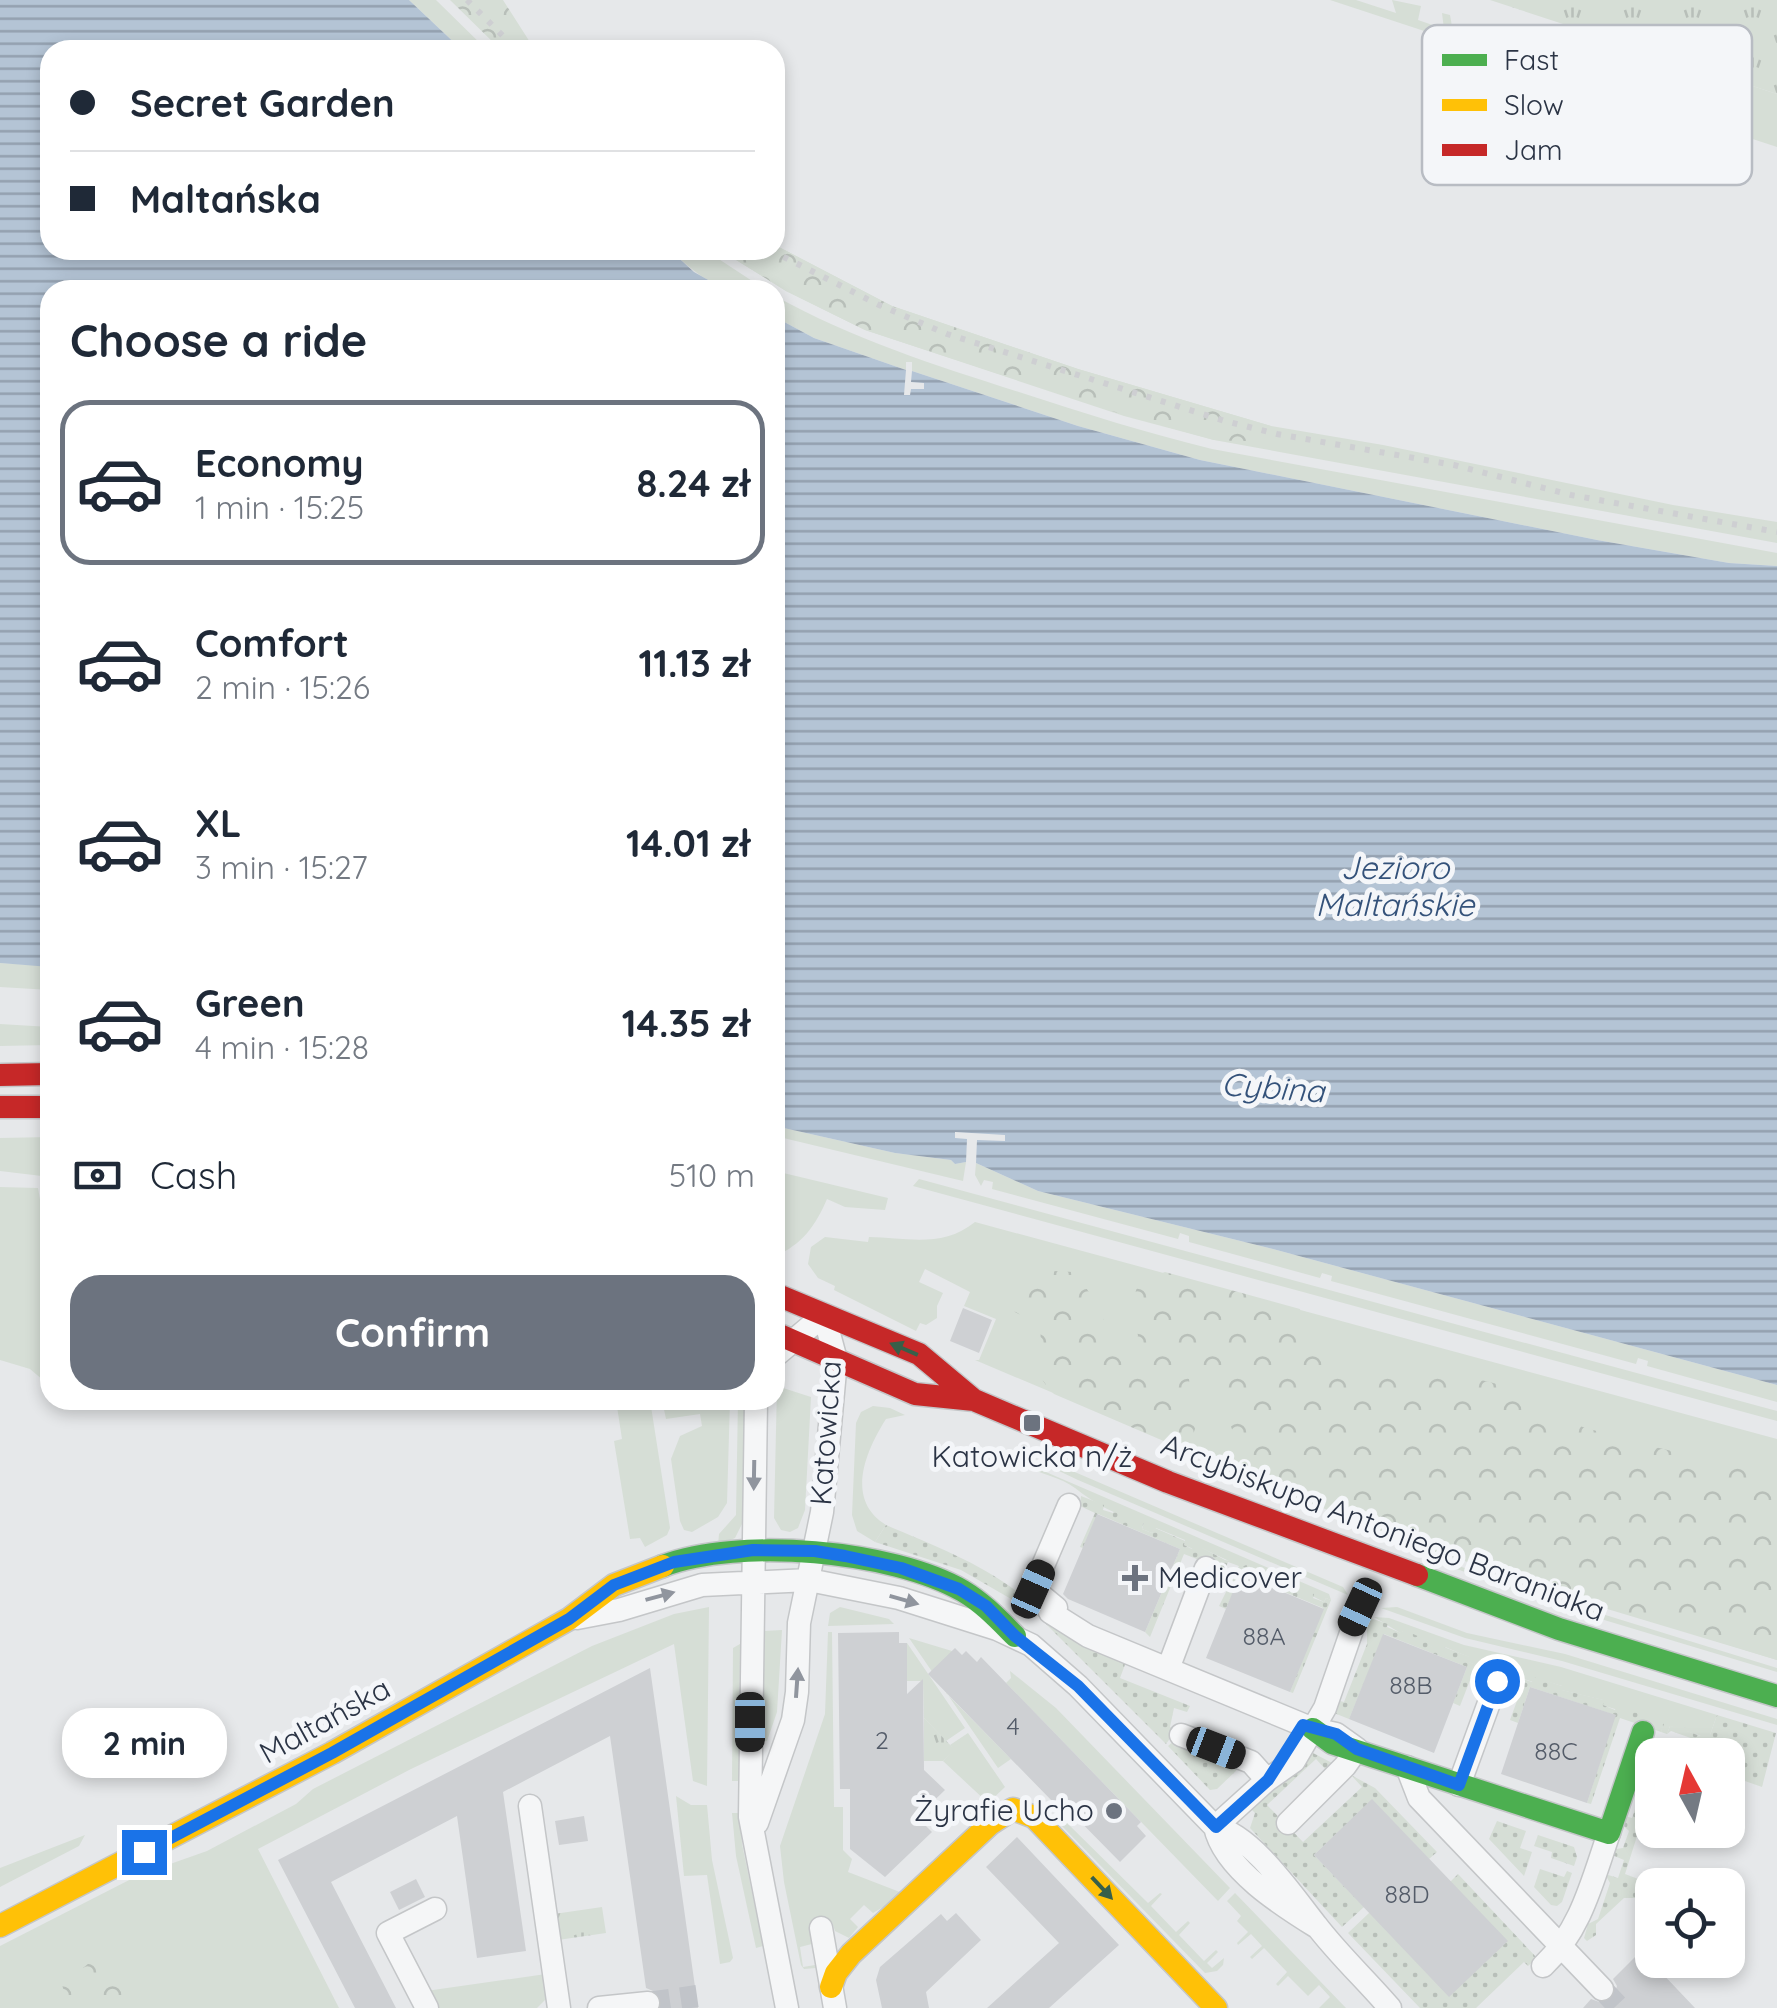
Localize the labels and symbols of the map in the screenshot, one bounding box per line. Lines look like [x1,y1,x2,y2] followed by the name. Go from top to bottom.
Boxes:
[1422,25,1752,185] legend
[1504,42,1559,77] text: Fast
[1504,87,1564,122] text: Slow
[1504,132,1563,167] text: Jam
[1316,847,1476,924] water label: Jezioro Maltańskie
[1220,1063,1328,1111] water label: Cybina
[889,1341,919,1357] one-way arrow
[801,1359,849,1507] street label: Katowicka
[1021,1412,1043,1434] marker: Katowicka n/ż
[1156,1425,1611,1629] street label: Arcybiskupa Antoniego Baraniaka
[932,1437,1132,1475] place label: Katowicka n/ż
[746,1460,762,1492] one-way arrow
[1007,1555,1059,1623] car
[1158,1558,1303,1596] place label: Medicover
[1122,1565,1148,1591] marker: Medicover
[1334,1573,1386,1641] car
[645,1588,676,1604] one-way arrow
[890,1593,920,1608] one-way arrow
[1242,1620,1286,1651] house number: 88A
[1475,1659,1520,1704] route start
[789,1666,805,1698] one-way arrow
[252,1669,397,1772] street label: Maltańska
[1389,1669,1433,1700] house number: 88B
[735,1692,765,1752] car
[62,1707,226,1777] callout: 2 min
[1006,1710,1020,1741] house number: 4
[1183,1723,1249,1773] car
[875,1724,889,1755] house number: 2
[1534,1735,1578,1766] house number: 88C
[1635,1738,1745,1848] north arrow
[914,1791,1094,1829] place label: Żyrafie Ucho
[1103,1800,1125,1822] marker: Żyrafie Ucho
[122,1830,167,1875] route end
[1090,1876,1113,1900] one-way arrow
[1385,1878,1429,1909] house number: 88D

